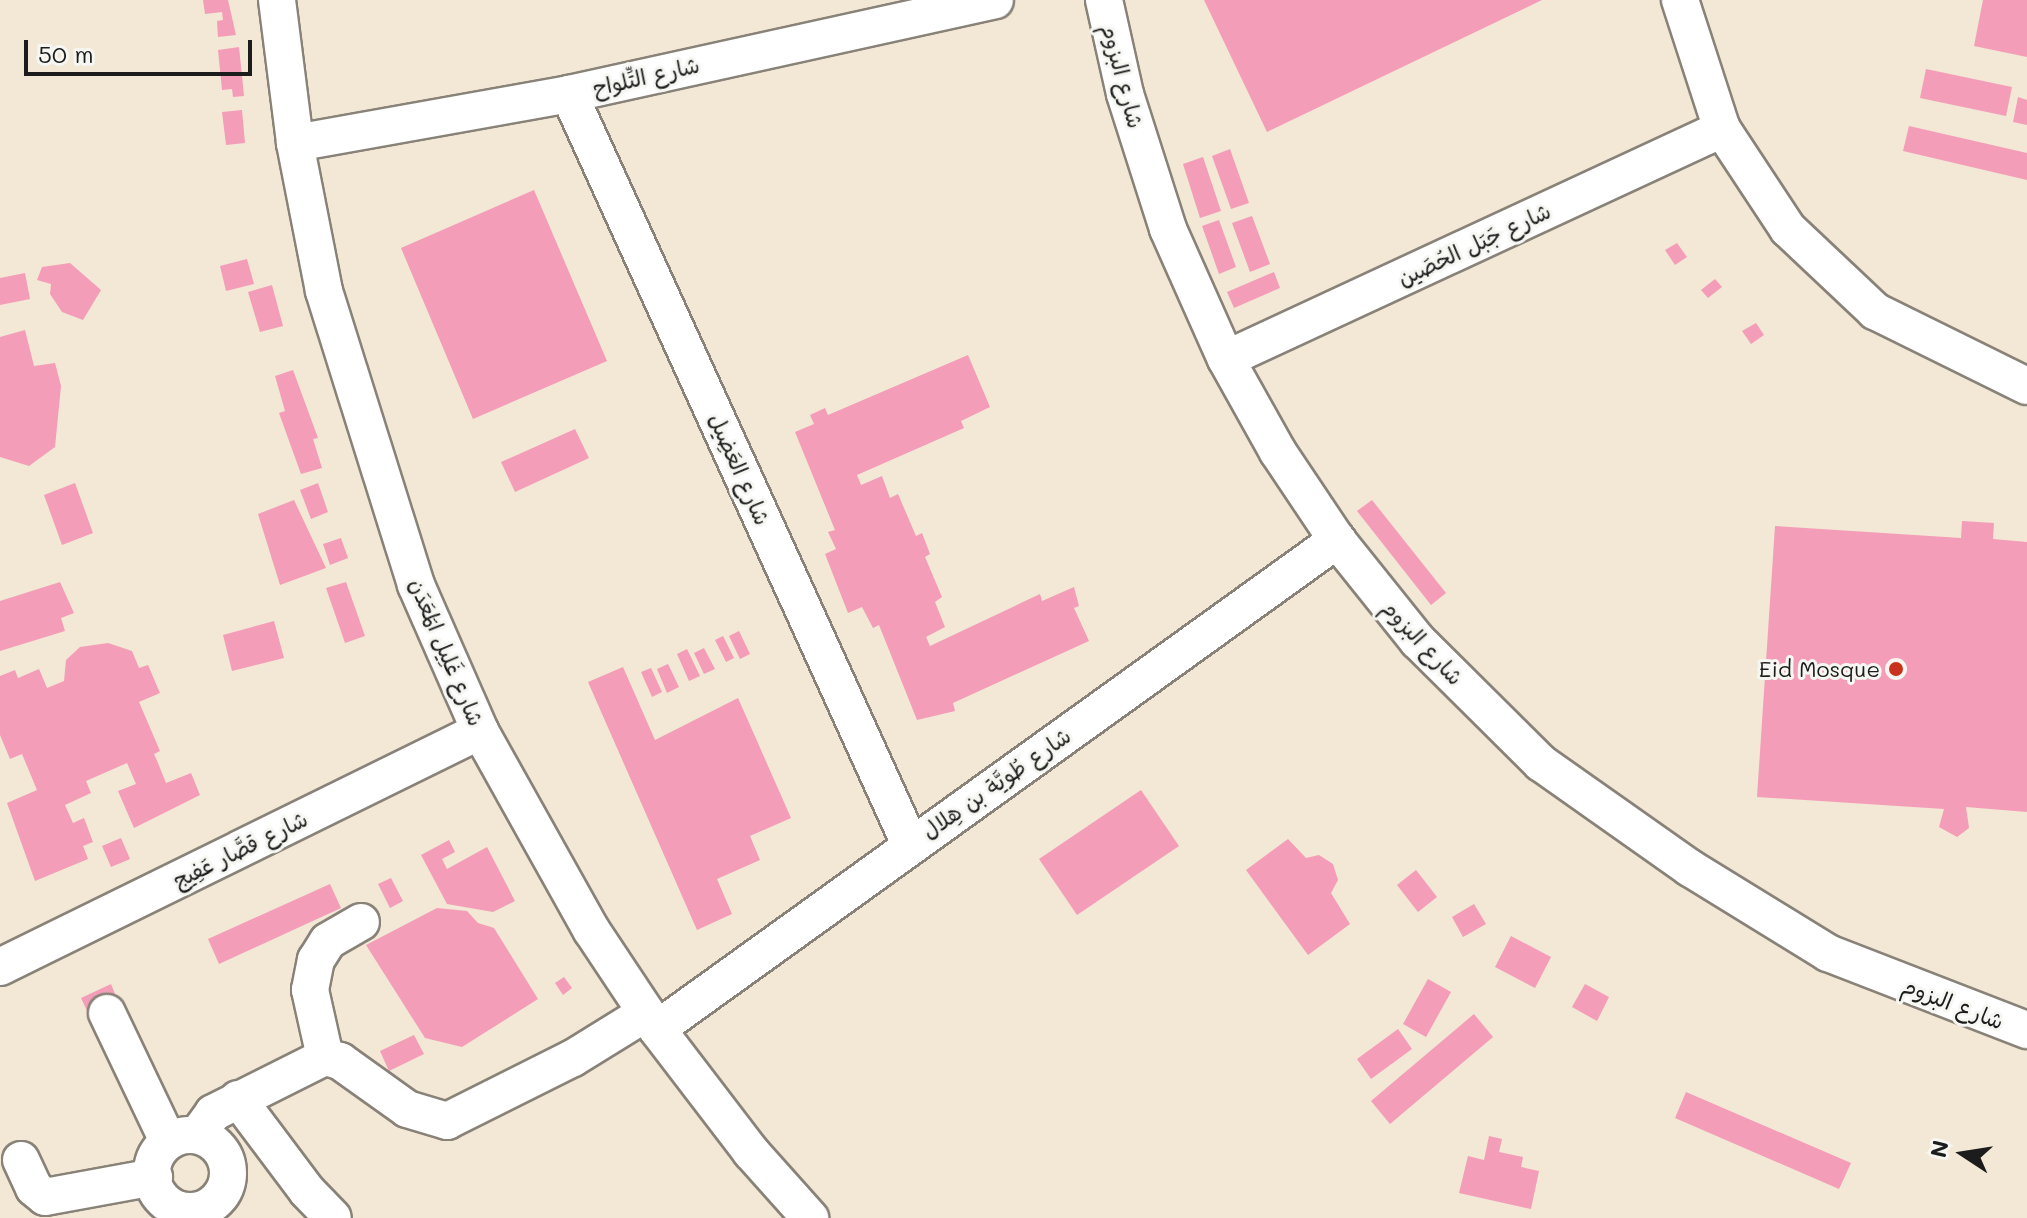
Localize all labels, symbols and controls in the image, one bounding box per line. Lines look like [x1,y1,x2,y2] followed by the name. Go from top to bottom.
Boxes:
[1096,21,1150,131] street label: شارع البزوم
[28,24,256,74] scale bar
[38,38,94,69] text: 50 m
[590,51,702,101] street label: شارع التِّلواح
[1393,197,1555,291] street label: شارع جَبَل الحُصَين
[704,409,776,529] street label: شارع العَضِيل
[404,574,490,730] street label: شارع غَلِيل المَعَدَن
[1377,594,1469,690] street label: شارع البزوم
[1759,656,1880,682] place label: Eid Mosque
[1887,660,1905,678] marker: Eid Mosque
[917,722,1075,844] street label: شارع طُويَّة بن هِلال
[168,805,312,893] street label: شارع قصَّار عَفِيج
[1898,972,2008,1034] street label: شارع البزوم
[1923,1114,2003,1194] north arrow
[1923,1138,1955,1160] text: N

